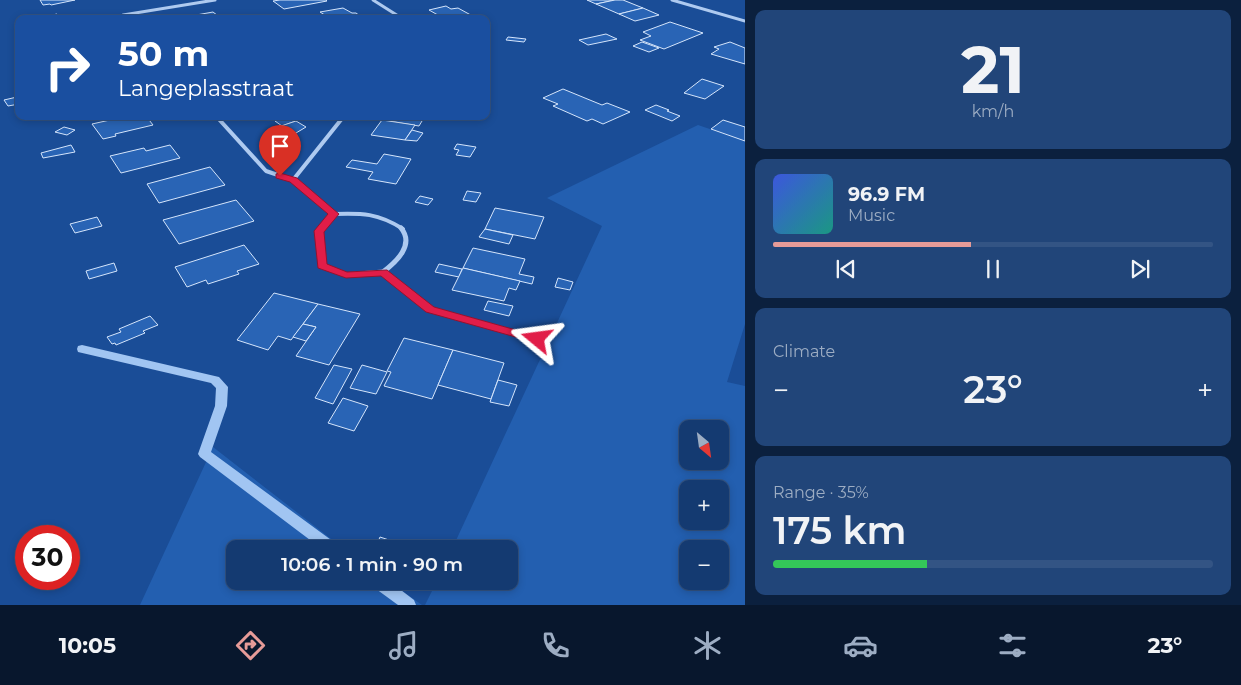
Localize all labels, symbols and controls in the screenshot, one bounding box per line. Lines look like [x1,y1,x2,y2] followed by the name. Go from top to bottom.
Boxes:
[961,30,1025,109] text: 21
[118,32,209,75] text: 50 m
[35,35,100,100] icon: right
[118,75,294,102] text: Langeplasstraat
[972,102,1014,121] text: km/h
[259,125,301,176] pin
[266,132,294,160] icon: arrive
[848,183,925,206] text: 96.9 FM
[848,206,895,225] text: Music
[832,255,860,283] icon: previous
[979,255,1007,283] icon: pause
[1126,255,1154,283] icon: next
[510,312,562,364] position arrow
[773,342,835,361] text: Climate
[963,366,1023,413] text: 23°
[773,373,789,407] text: −
[1197,373,1213,407] text: +
[679,420,729,470] north arrow
[679,420,729,590] map controls
[679,480,729,530] button: +
[773,483,869,502] text: Range · 35%
[773,507,907,554] text: 175 km
[15,525,80,590] speed limit sign: 30
[679,540,729,590] button: −
[281,553,463,576] text: 10:06 · 1 min · 90 m
[233,628,268,663] icon: directions
[386,628,421,663] icon: music
[538,628,573,663] icon: phone
[690,628,725,663] icon: climate
[843,628,878,663] icon: car
[995,628,1030,663] icon: filters
[59,632,116,659] text: 10:05
[1147,632,1182,659] text: 23°

